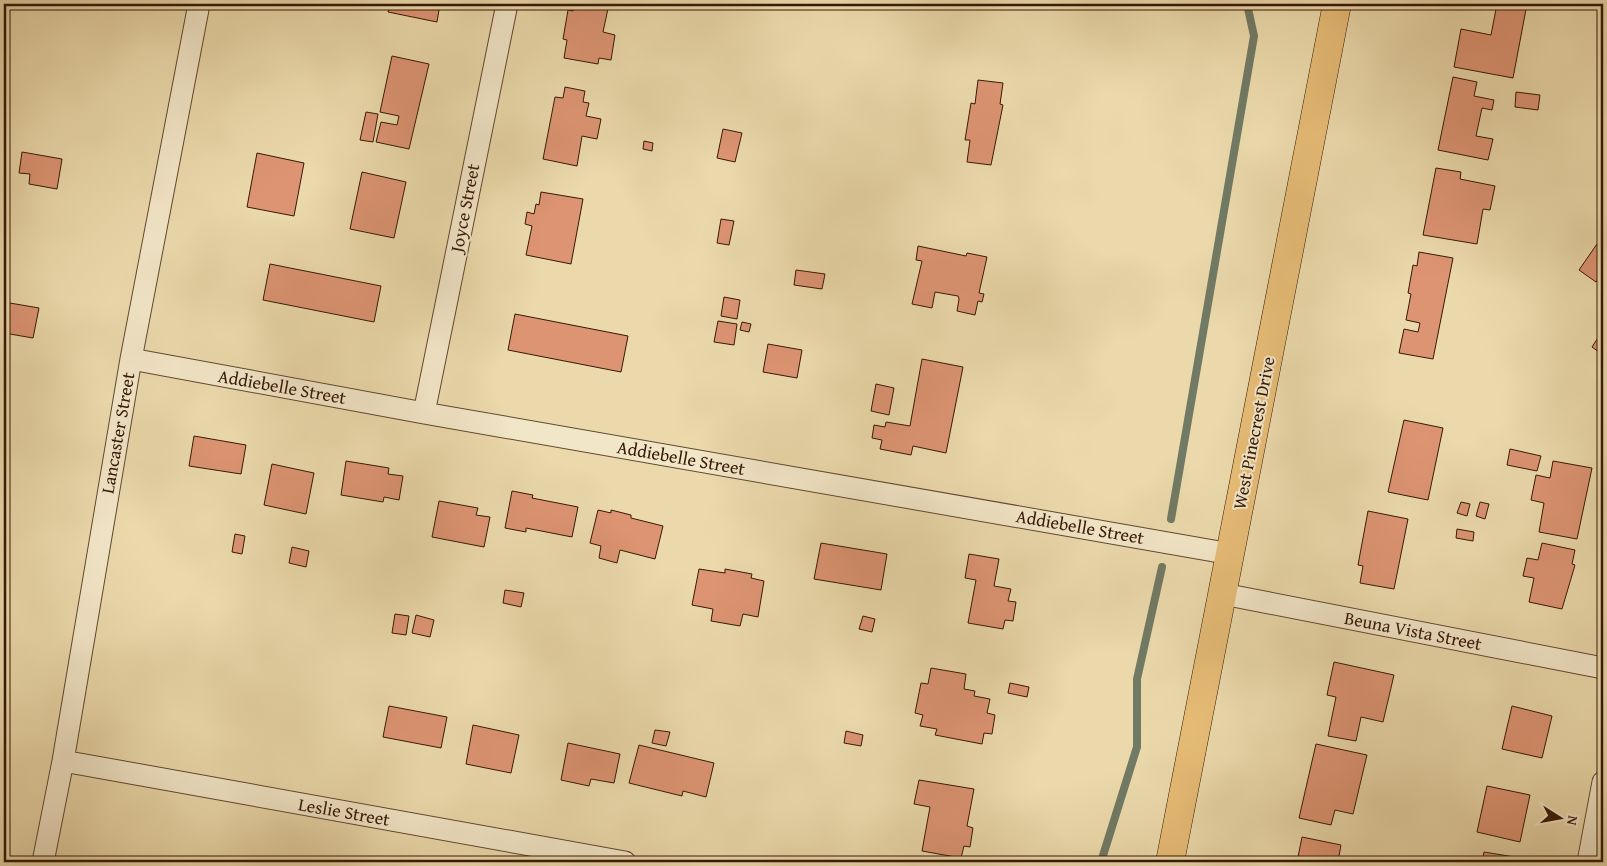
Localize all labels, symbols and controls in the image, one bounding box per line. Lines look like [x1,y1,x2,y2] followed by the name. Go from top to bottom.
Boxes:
[442,161,486,256] street label: Joyce Street
[1225,354,1282,512] street label: West Pinecrest Drive
[216,362,349,411] street label: Addiebelle Street
[94,370,142,496] street label: Lancaster Street
[615,433,748,482] street label: Addiebelle Street
[1014,502,1147,551] street label: Addiebelle Street
[1342,604,1485,657] street label: Beuna Vista Street
[296,790,393,833] street label: Leslie Street
[1534,794,1584,844] north arrow
[1562,814,1583,828] text: N

